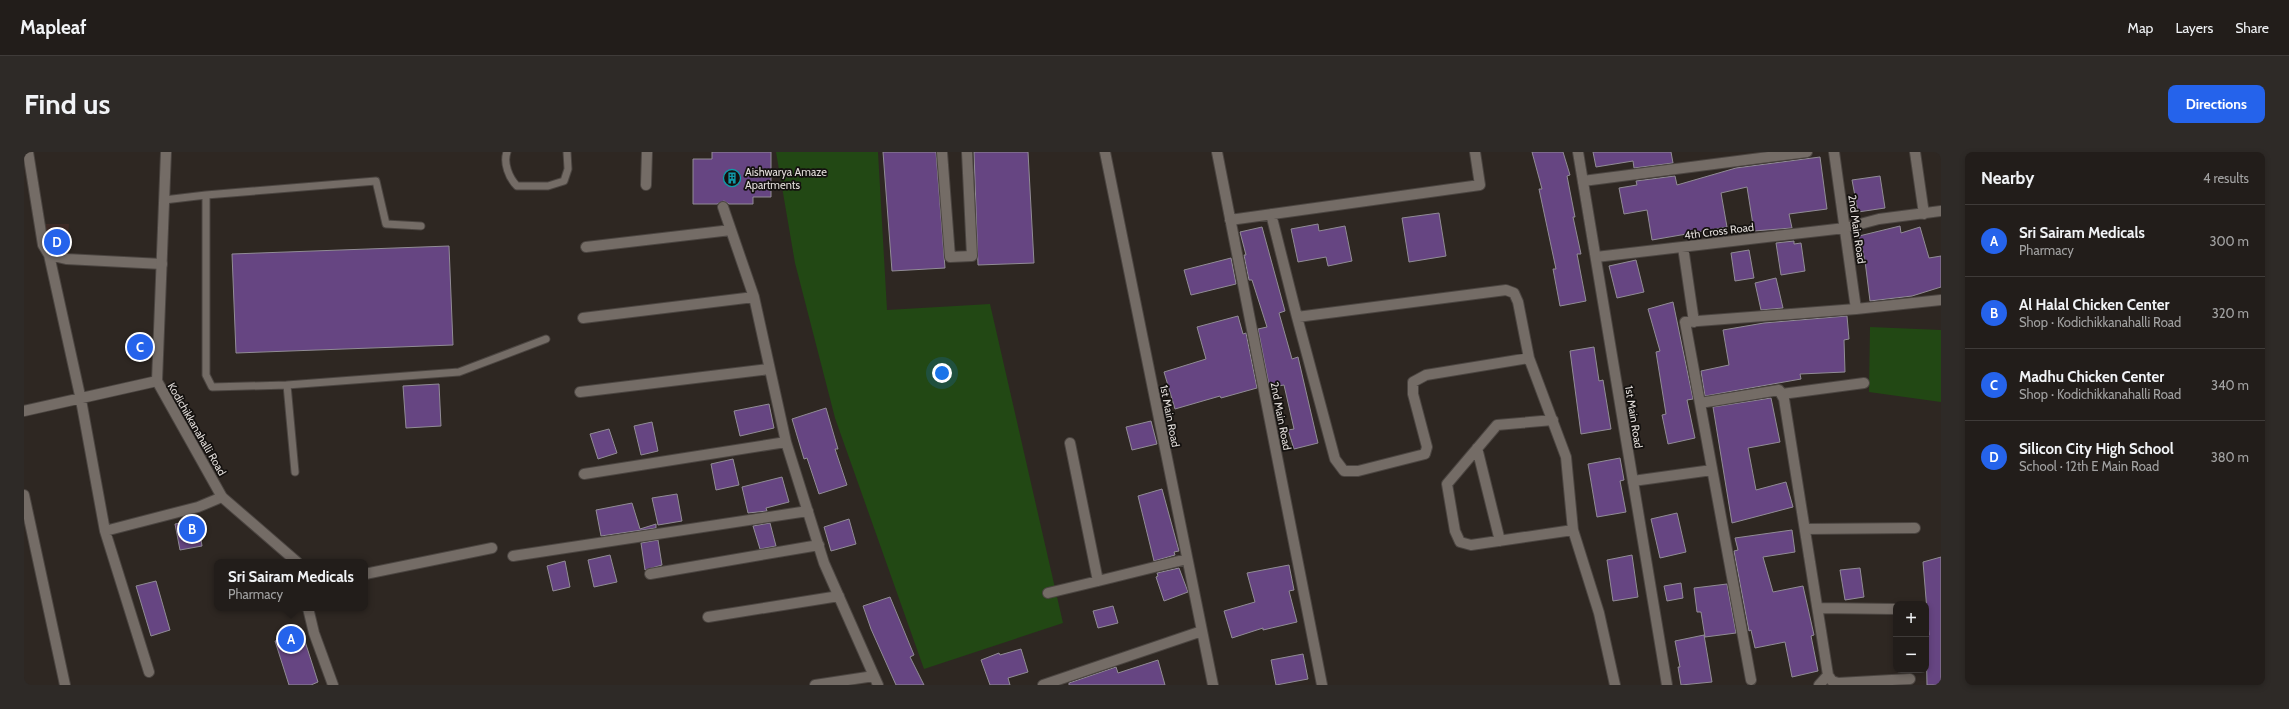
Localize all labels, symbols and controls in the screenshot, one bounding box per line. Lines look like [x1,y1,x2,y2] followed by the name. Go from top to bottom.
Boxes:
[20,16,87,39] text: Mapleaf
[2128,19,2153,37] text: Map
[2175,19,2213,37] text: Layers
[2235,19,2269,37] text: Share
[2168,85,2265,123] button: Directions
[24,87,110,121] text: Find us
[745,165,827,192] place label: Aishwarya Amaze Apartments
[722,168,742,188] building icon: Aishwarya Amaze Apartments
[1981,168,2034,188] text: Nearby
[2203,170,2249,186] text: 4 results
[1845,194,1869,264] street label: 2nd Main Road
[1683,220,1755,242] street label: 4th Cross Road
[2019,224,2145,242] text: Sri Sairam Medicals
[44,227,70,257] pin: D
[1990,233,1998,249] text: A
[2209,233,2249,249] text: 300 m
[2019,242,2074,258] text: Pharmacy
[2019,296,2169,314] text: Al Halal Chicken Center
[1990,305,1998,321] text: B
[2212,305,2249,321] text: 320 m
[2019,314,2181,330] text: Shop · Kodichikkanahalli Road
[127,332,153,362] pin: C
[932,363,952,383] your location
[2019,368,2164,386] text: Madhu Chicken Center
[1990,377,1998,393] text: C
[2211,377,2249,393] text: 340 m
[165,380,229,478] street label: Kodichikkanahalli Road
[1268,381,1294,451] street label: 2nd Main Road
[1157,384,1183,448] street label: 1st Main Road
[1622,385,1646,449] street label: 1st Main Road
[2019,386,2181,402] text: Shop · Kodichikkanahalli Road
[2019,440,2174,458] text: Silicon City High School
[1989,449,1999,465] text: D
[2211,449,2249,465] text: 380 m
[2019,458,2159,474] text: School · 12th E Main Road
[179,514,205,544] pin: B
[214,559,368,611] popup
[228,568,354,586] text: Sri Sairam Medicals
[228,586,283,602] text: Pharmacy
[1893,601,1929,673] map controls
[1893,601,1929,637] button: +
[278,624,304,654] pin: A
[1893,637,1929,673] button: −

